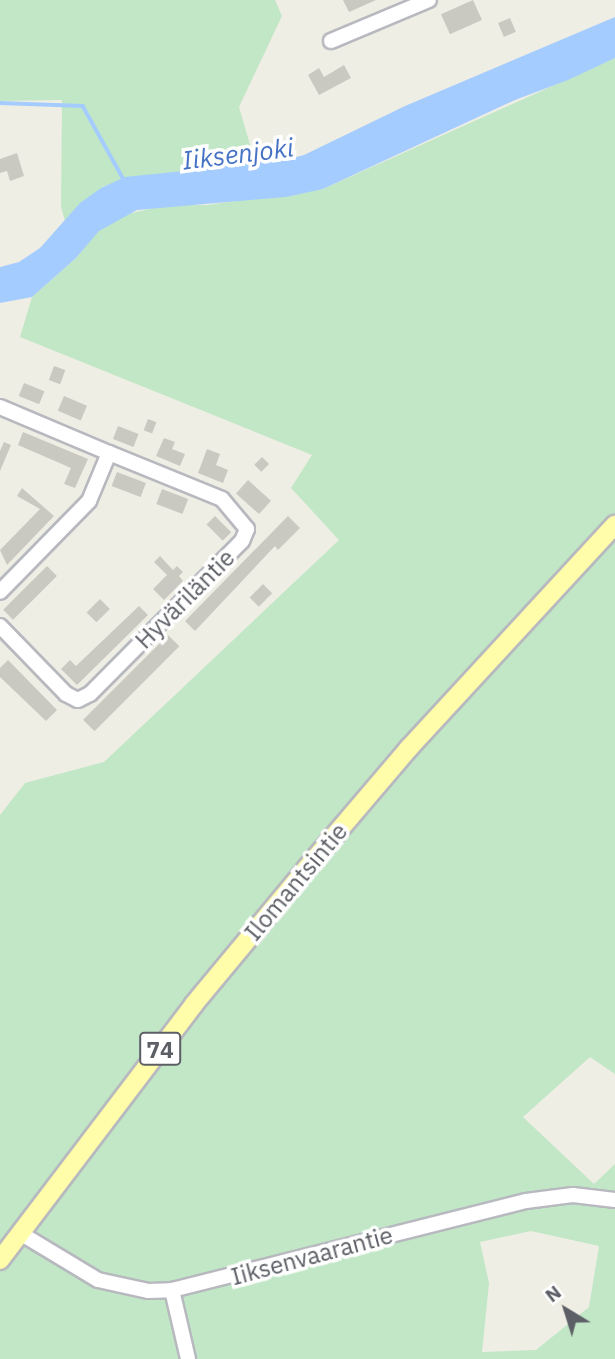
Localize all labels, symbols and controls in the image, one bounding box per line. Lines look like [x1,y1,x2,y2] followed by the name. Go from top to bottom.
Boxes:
[181,132,295,176] water label: Iiksenjoki
[129,543,241,655] street label: Hyväriläntie
[239,817,353,947] street label: Ilomantsintie
[139,1030,181,1068] road number: 74
[228,1221,396,1291] street label: Iiksenvaarantie
[531,1275,601,1345] north arrow
[540,1280,566,1307] text: N

